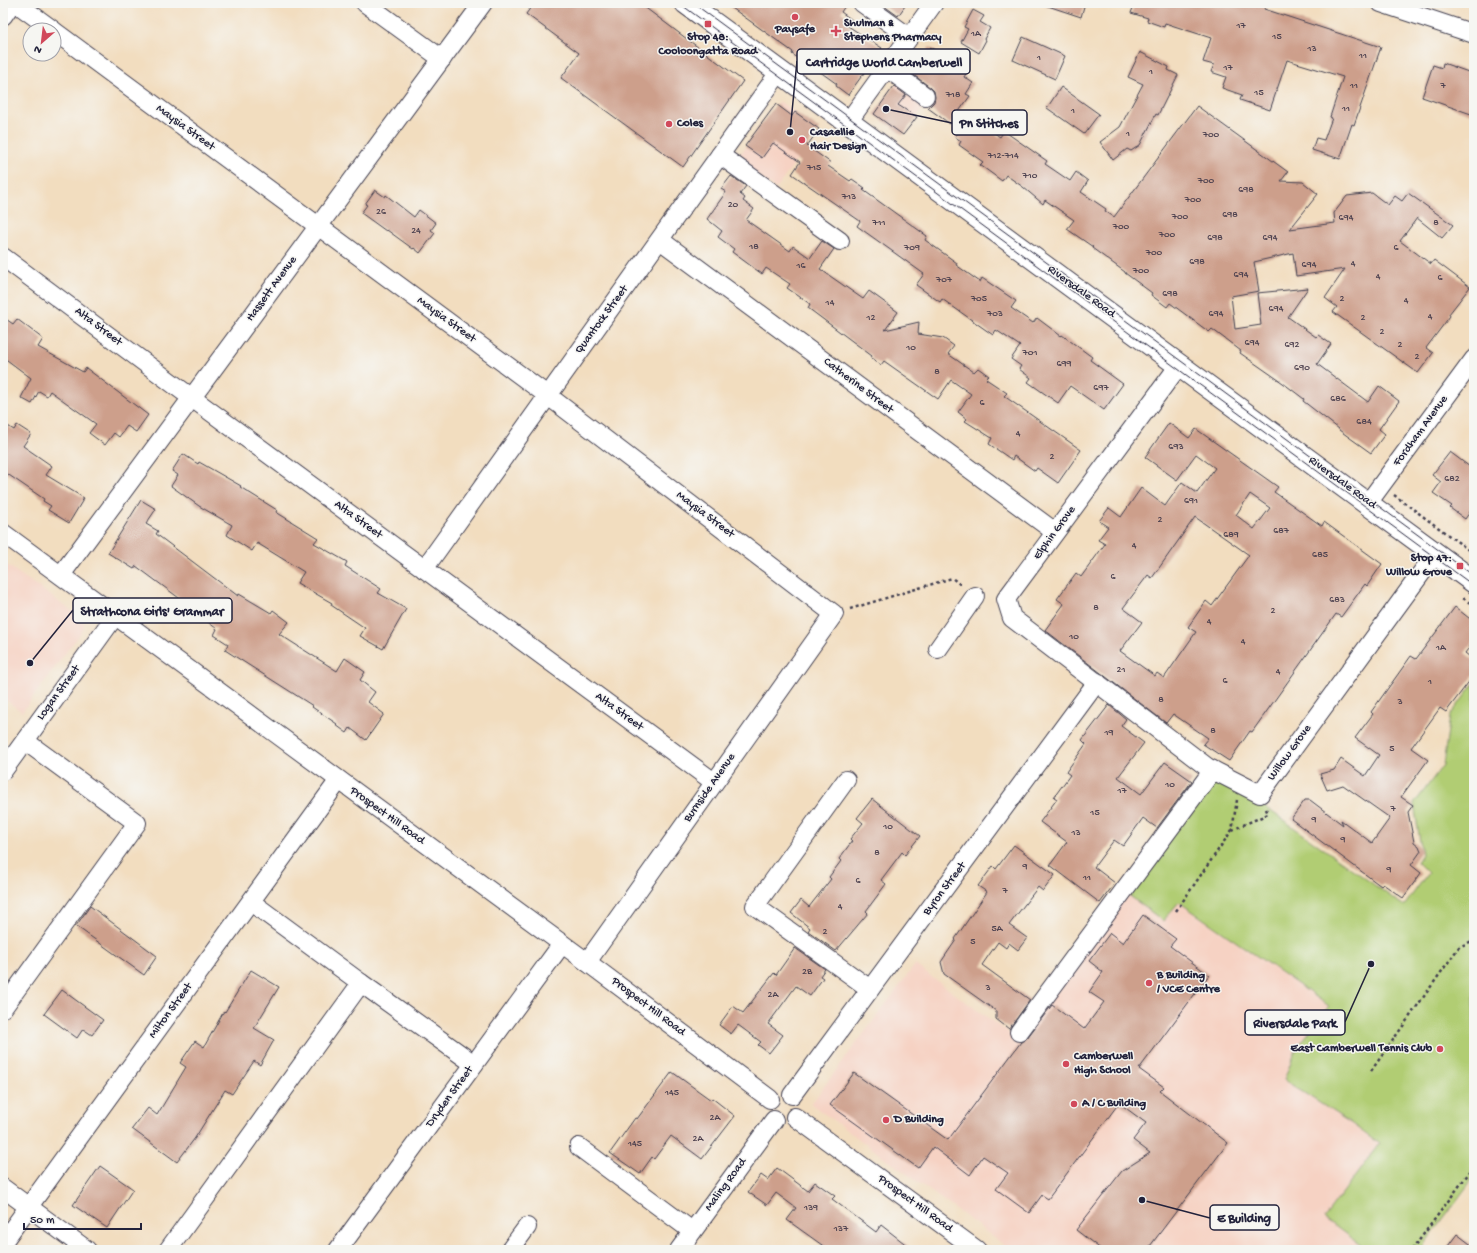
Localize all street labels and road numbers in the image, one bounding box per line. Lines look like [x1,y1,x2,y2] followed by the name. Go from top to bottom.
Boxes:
[153,102,218,155] street label: Maysia Street
[244,253,301,324] street label: Hassett Avenue
[1044,263,1119,322] street label: Riversdale Road
[572,282,632,357] street label: Quantock Street
[414,294,479,347] street label: Maysia Street
[71,305,126,350] street label: Alta Street
[820,355,897,418] street label: Catherine Street
[1390,392,1452,470] street label: Fordham Avenue
[1305,454,1380,513] street label: Riversdale Road
[673,489,738,542] street label: Maysia Street
[331,498,386,543] street label: Alta Street
[1031,503,1080,563] street label: Elphin Grove
[34,662,84,723] street label: Logan Street
[592,690,647,735] street label: Alta Street
[1265,722,1316,784] street label: Willow Grove
[680,750,739,826] street label: Burnside Avenue
[346,784,428,848] street label: Prospect Hill Road
[920,859,970,919] street label: Byron Street
[607,974,689,1040] street label: Prospect Hill Road
[146,980,196,1042] street label: Milton Street
[423,1063,477,1131] street label: Dryden Street
[702,1155,750,1214] street label: Maling Road
[874,1172,956,1236] street label: Prospect Hill Road

